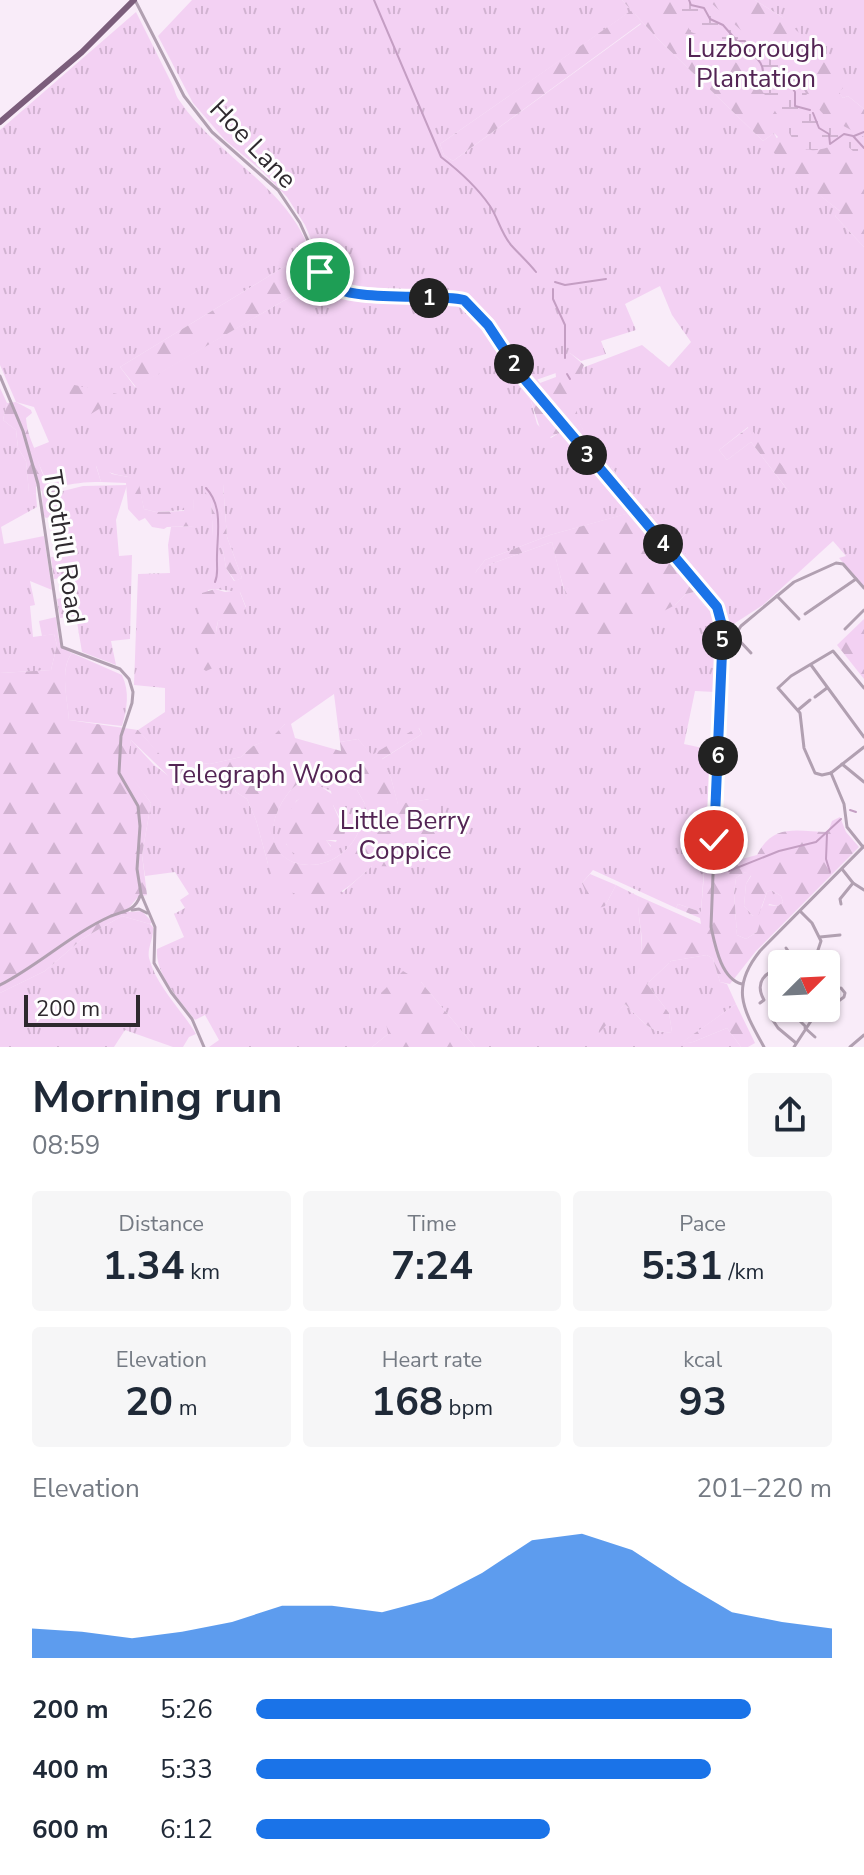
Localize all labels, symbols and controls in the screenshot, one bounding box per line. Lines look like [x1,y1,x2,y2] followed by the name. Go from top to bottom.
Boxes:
[687,31,825,96] park label: Luzborough Plantation
[202,92,304,196] street label: Hoe Lane
[286,238,354,306] pin
[298,250,342,294] icon: arrive
[409,278,449,318] pin: 1
[422,283,436,313] text: 1
[494,344,534,384] pin: 2
[507,349,521,379] text: 2
[567,435,607,475] pin: 3
[580,440,594,470] text: 3
[35,468,93,626] street label: Toothill Road
[643,524,683,564] pin: 4
[656,529,670,559] text: 4
[702,620,742,660] pin: 5
[715,625,729,655] text: 5
[698,736,738,776] pin: 6
[711,741,725,771] text: 6
[169,757,363,792] park label: Telegraph Wood
[340,803,471,868] park label: Little Berry Coppice
[680,806,748,874] pin
[692,818,736,862] icon: check
[768,950,840,1022] north arrow
[768,950,840,1022] map controls
[24,991,140,1027] scale bar
[36,994,100,1024] text: 200 m
[32,1068,282,1128] text: Morning run
[748,1073,832,1157] button: share
[32,1128,100,1163] text: 08:59
[119,1209,204,1239] text: Distance
[408,1209,456,1239] text: Time
[679,1209,726,1239] text: Pace
[103,1239,185,1293] text: 1.34
[391,1239,473,1293] text: 7:24
[641,1239,723,1293] text: 5:31
[185,1257,220,1287] text: km
[723,1257,764,1287] text: /km
[116,1345,207,1375] text: Elevation
[382,1345,482,1375] text: Heart rate
[683,1345,722,1375] text: kcal
[125,1375,173,1429] text: 20
[371,1375,443,1429] text: 168
[679,1375,727,1429] text: 93
[173,1393,198,1423] text: m
[443,1393,493,1423] text: bpm
[32,1471,140,1506] text: Elevation
[696,1471,832,1506] text: 201–220 m
[32,1692,109,1727] text: 200 m
[160,1692,213,1727] text: 5:26
[32,1752,109,1787] text: 400 m
[160,1752,213,1787] text: 5:33
[32,1812,109,1847] text: 600 m
[160,1812,213,1847] text: 6:12

